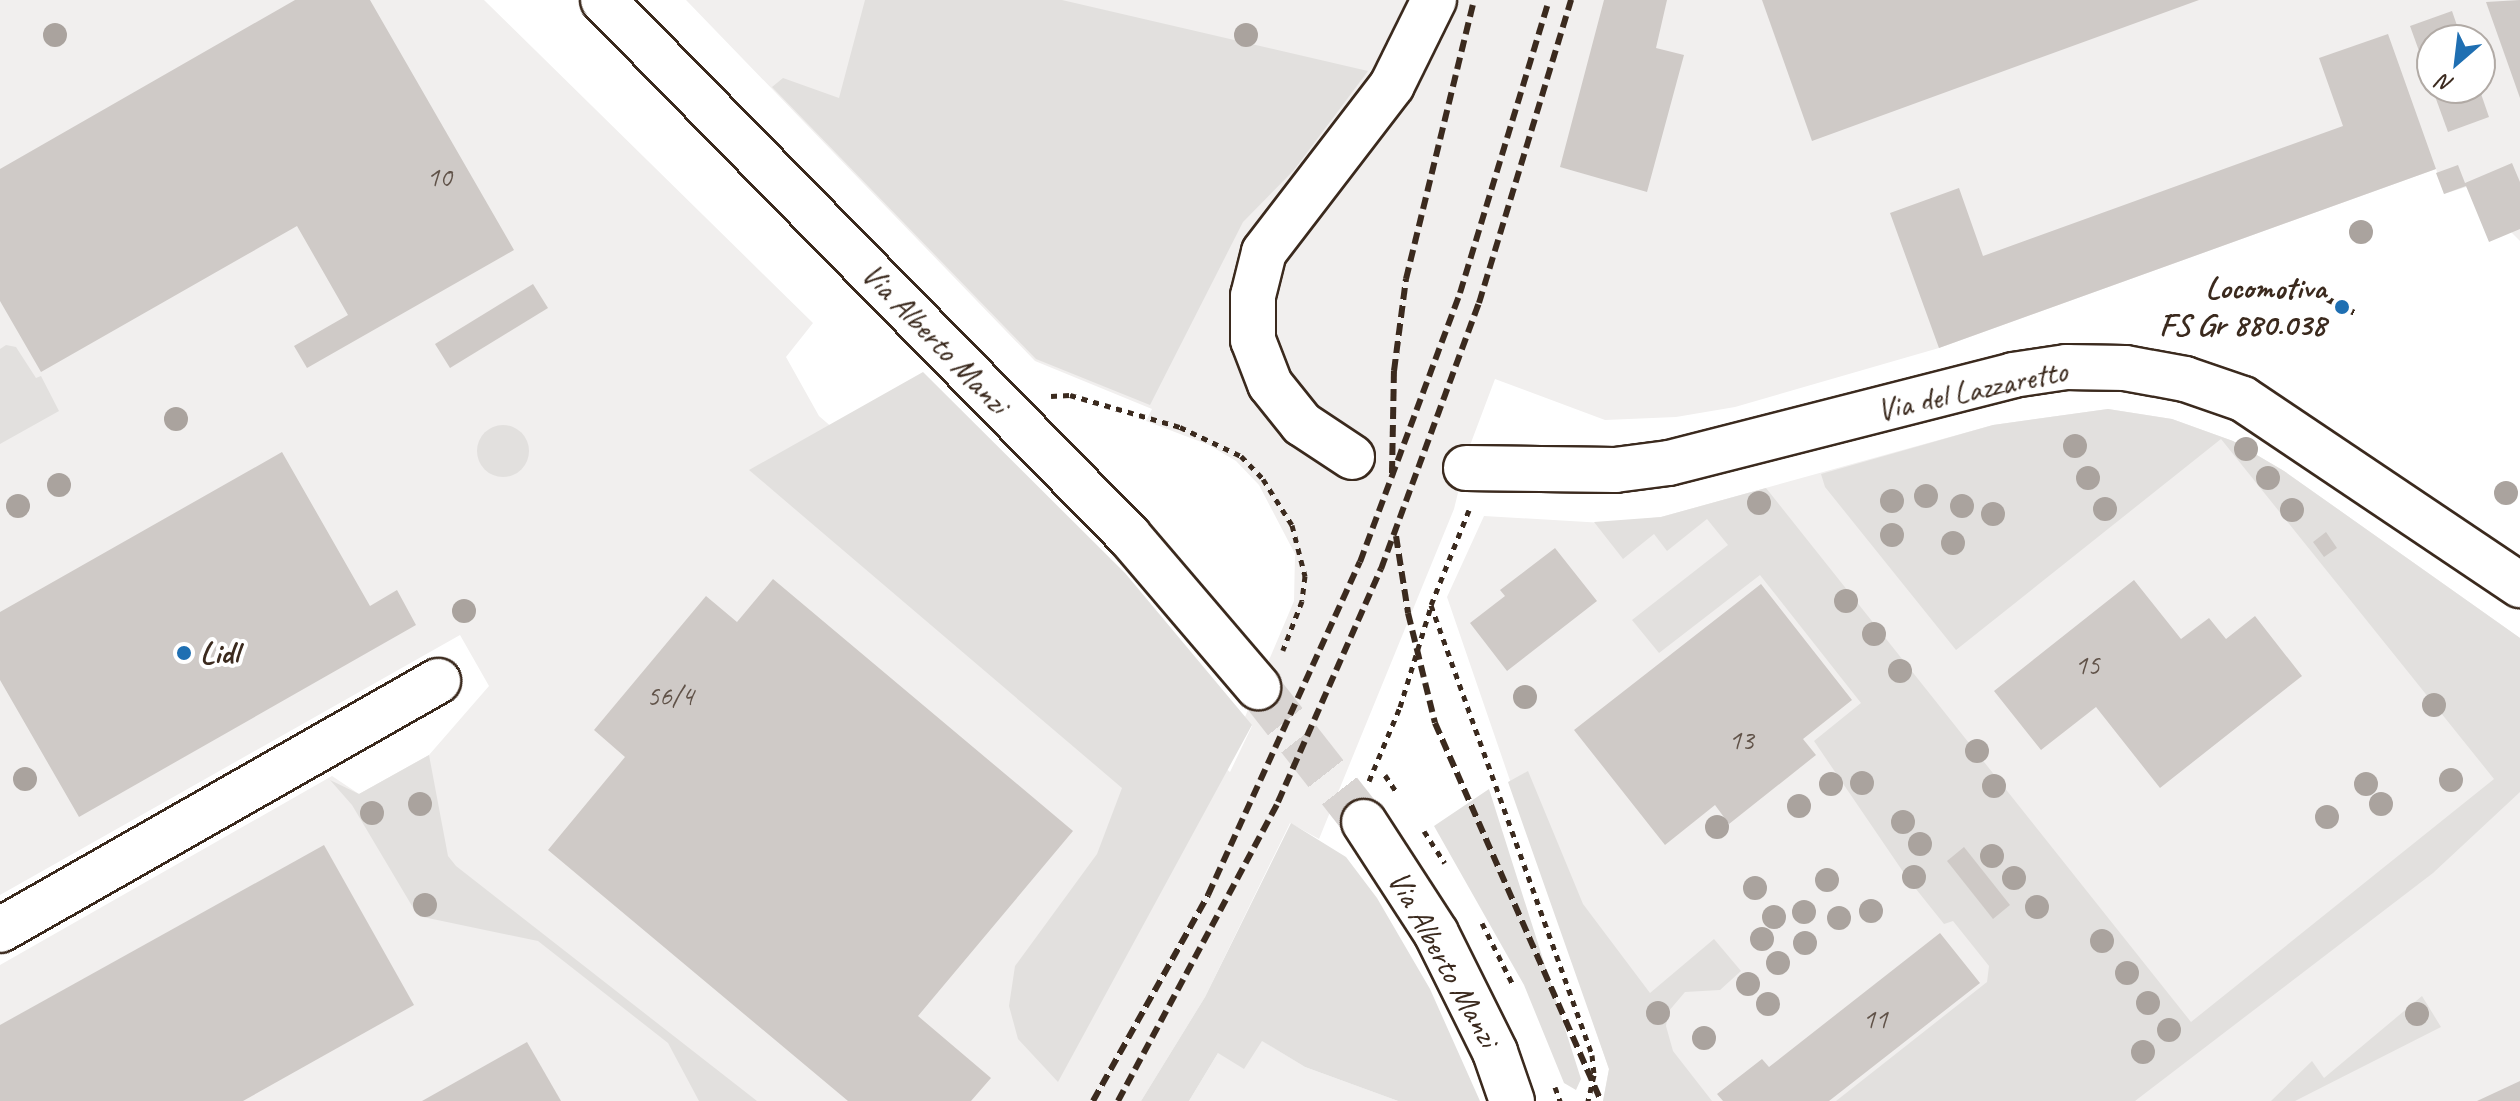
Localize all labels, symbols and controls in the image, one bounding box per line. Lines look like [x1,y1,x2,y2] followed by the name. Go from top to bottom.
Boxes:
[2416,24,2496,104] north arrow
[2433,68,2458,99] text: N
[426,160,452,194] house number: 10
[853,255,1017,423] street label: Via Alberto Manzi
[2160,270,2326,345] place label: Locomotiva FS Gr 880.038
[2333,298,2351,316] marker: Locomotiva FS Gr 880.038
[1873,352,2071,430] street label: Via del Lazzaretto
[200,634,239,672] place label: Lidl
[175,644,193,662] marker: Lidl
[2074,648,2100,682] house number: 15
[646,679,694,713] house number: 56/4
[1728,723,1754,757] house number: 13
[1379,864,1507,1054] street label: Via Alberto Manzi
[1862,1002,1888,1036] house number: 11

